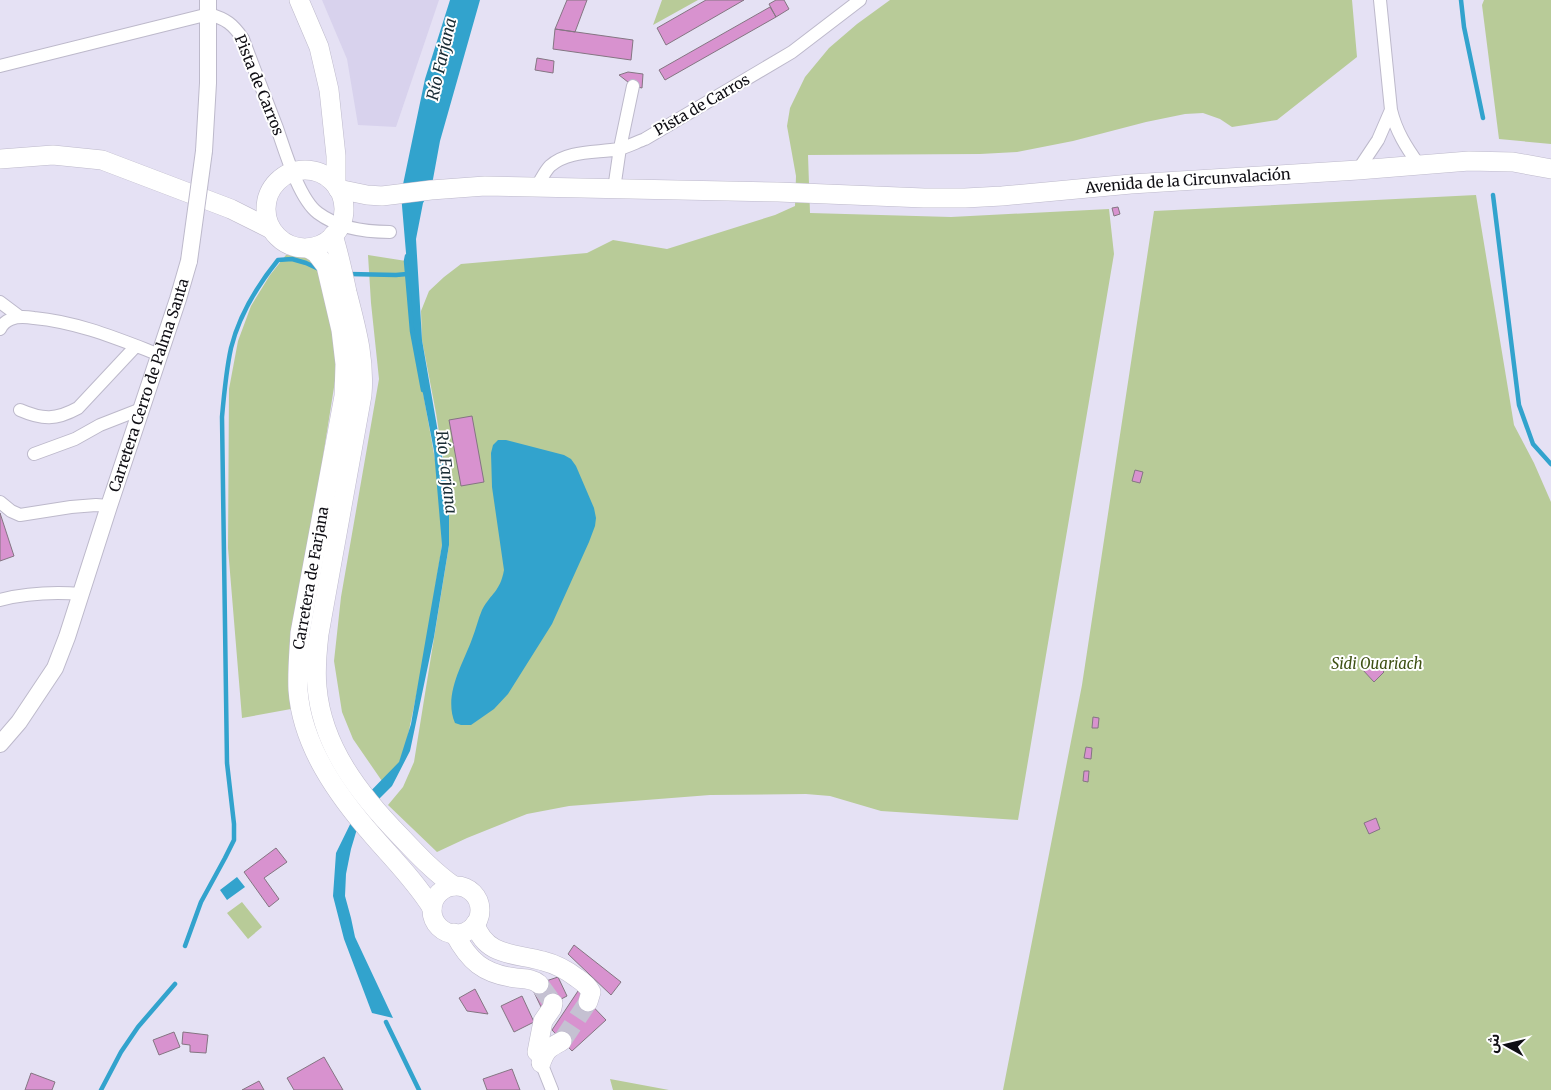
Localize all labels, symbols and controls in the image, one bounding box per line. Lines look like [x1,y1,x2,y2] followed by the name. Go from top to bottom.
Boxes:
[422,16,460,102] water label: Río Farjana
[231,32,288,138] street label: Pista de Carros
[651,70,753,140] street label: Pista de Carros
[1083,164,1291,197] street label: Avenida de la Circunvalación
[104,276,192,494] street label: Carretera Cerro de Palma Santa
[432,429,462,515] water label: Río Farjana
[289,505,332,651] street label: Carretera de Farjana
[1331,654,1423,673] park label: Sidi Ouariach
[1481,1020,1531,1070] north arrow
[1483,1032,1503,1054] text: ش

